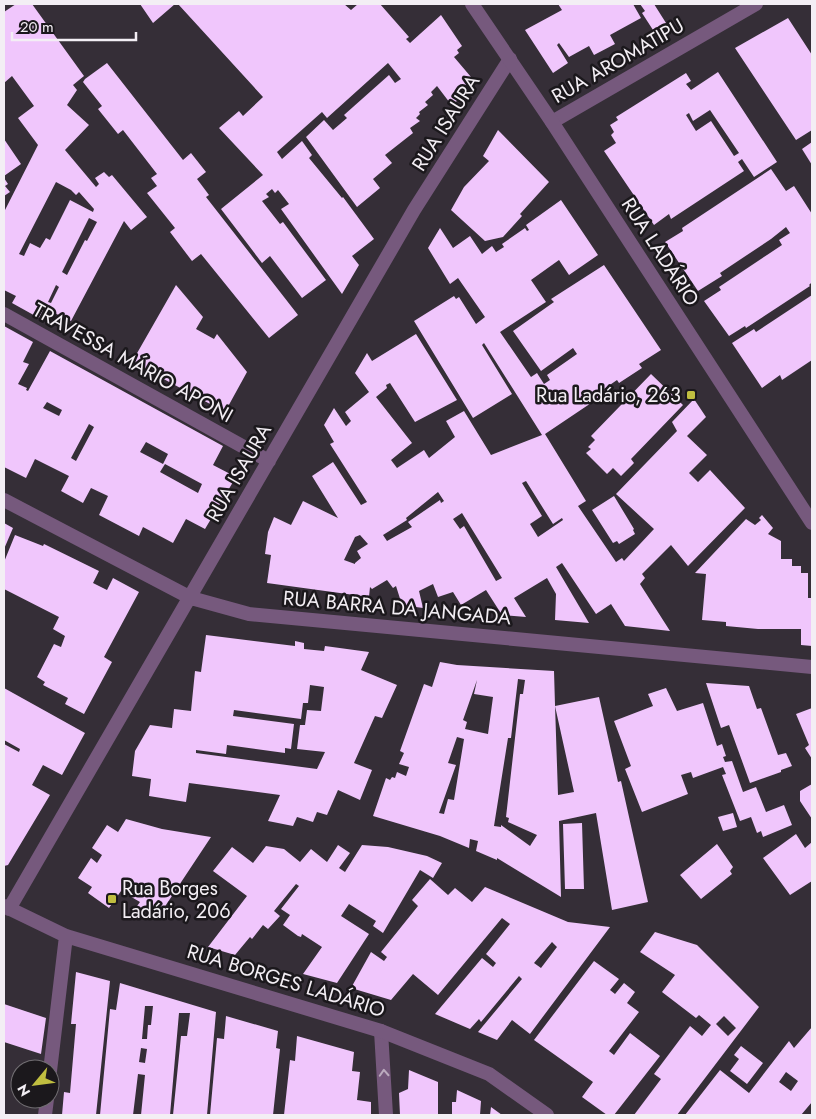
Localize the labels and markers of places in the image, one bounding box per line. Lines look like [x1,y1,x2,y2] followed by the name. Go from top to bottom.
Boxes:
[536,381,681,410] place label: Rua Ladário, 263
[685,389,697,401] marker: Rua Ladário, 263
[122,874,231,926] place label: Rua Borges Ladário, 206
[106,893,118,905] marker: Rua Borges Ladário, 206

